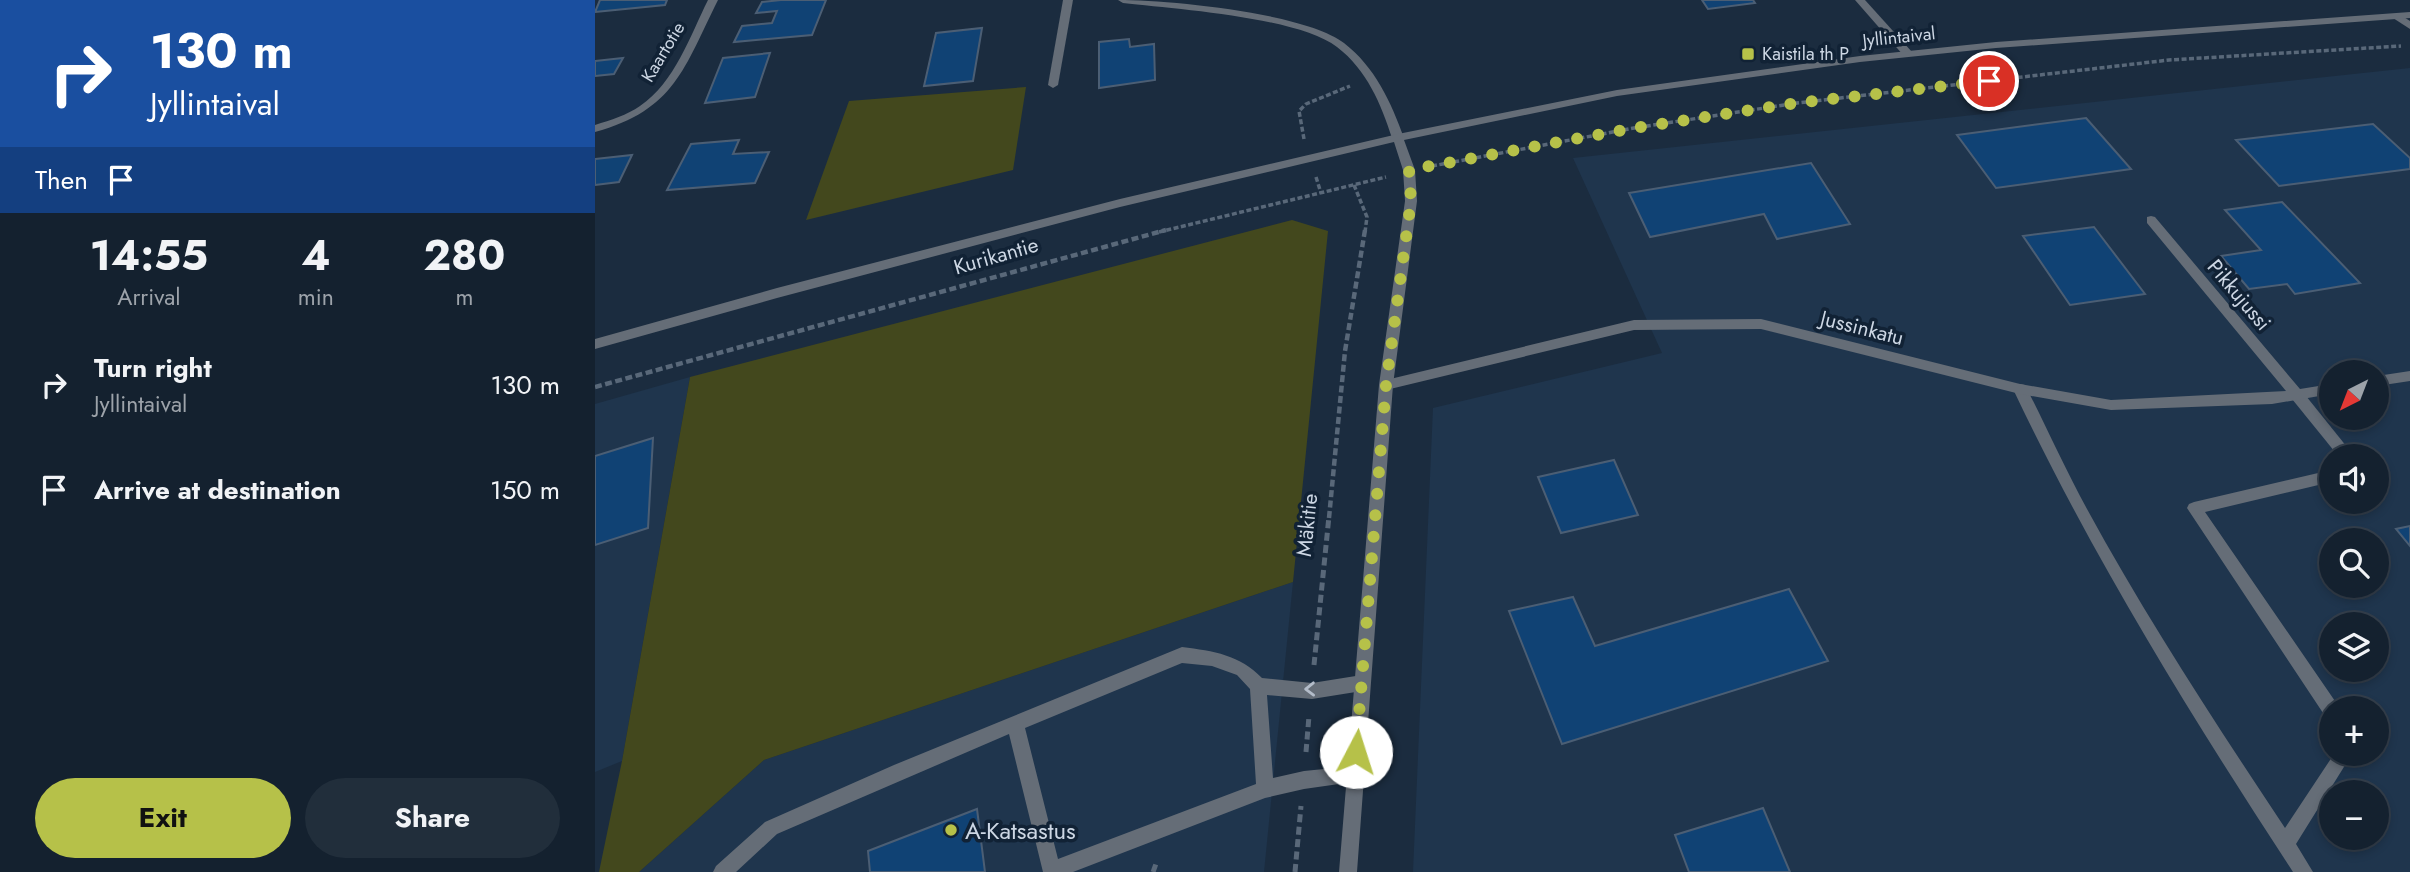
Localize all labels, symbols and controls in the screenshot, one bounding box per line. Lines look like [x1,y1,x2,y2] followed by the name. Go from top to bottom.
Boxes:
[150,16,293,86] text: 130 m
[635,17,691,87] street label: Kaartotie
[1859,20,1937,54] street label: Jyllintaival
[35,28,126,119] icon: right
[1762,41,1849,67] place label: Kaistila th P
[1740,46,1756,62] marker: Kaistila th P
[1959,51,2019,111] pin
[1970,62,2008,100] icon: arrive
[150,81,280,127] text: Jyllintaival
[35,161,88,199] text: Then
[102,161,140,199] icon: arrive
[90,225,208,286] text: 14:55
[301,225,331,286] text: 4
[424,225,505,286] text: 280
[950,230,1042,282] street label: Kurikantie
[2200,253,2278,337] street label: Pikkujussi
[117,280,181,314] text: Arrival
[298,280,334,314] text: min
[455,280,473,314] text: m
[1814,302,1907,353] street label: Jussinkatu
[94,349,212,387] text: Turn right
[2319,360,2389,430] north arrow
[2319,360,2389,850] map controls
[35,366,73,404] icon: right
[490,366,560,404] text: 130 m
[94,387,187,421] text: Jyllintaival
[2319,444,2389,514] button: sound
[35,471,73,509] icon: arrive
[94,471,341,509] text: Arrive at destination
[490,471,560,509] text: 150 m
[1289,492,1325,558] street label: Mäkitie
[2319,528,2389,598] button: search
[2319,612,2389,682] button: layers
[1305,682,1316,697] one-way arrow
[2319,696,2389,766] button: +
[1319,715,1393,789] position arrow
[35,778,291,858] button: Exit
[305,778,560,858] button: Share
[2319,780,2389,850] button: −
[965,813,1076,848] place label: A-Katsastus
[943,822,959,838] marker: A-Katsastus

